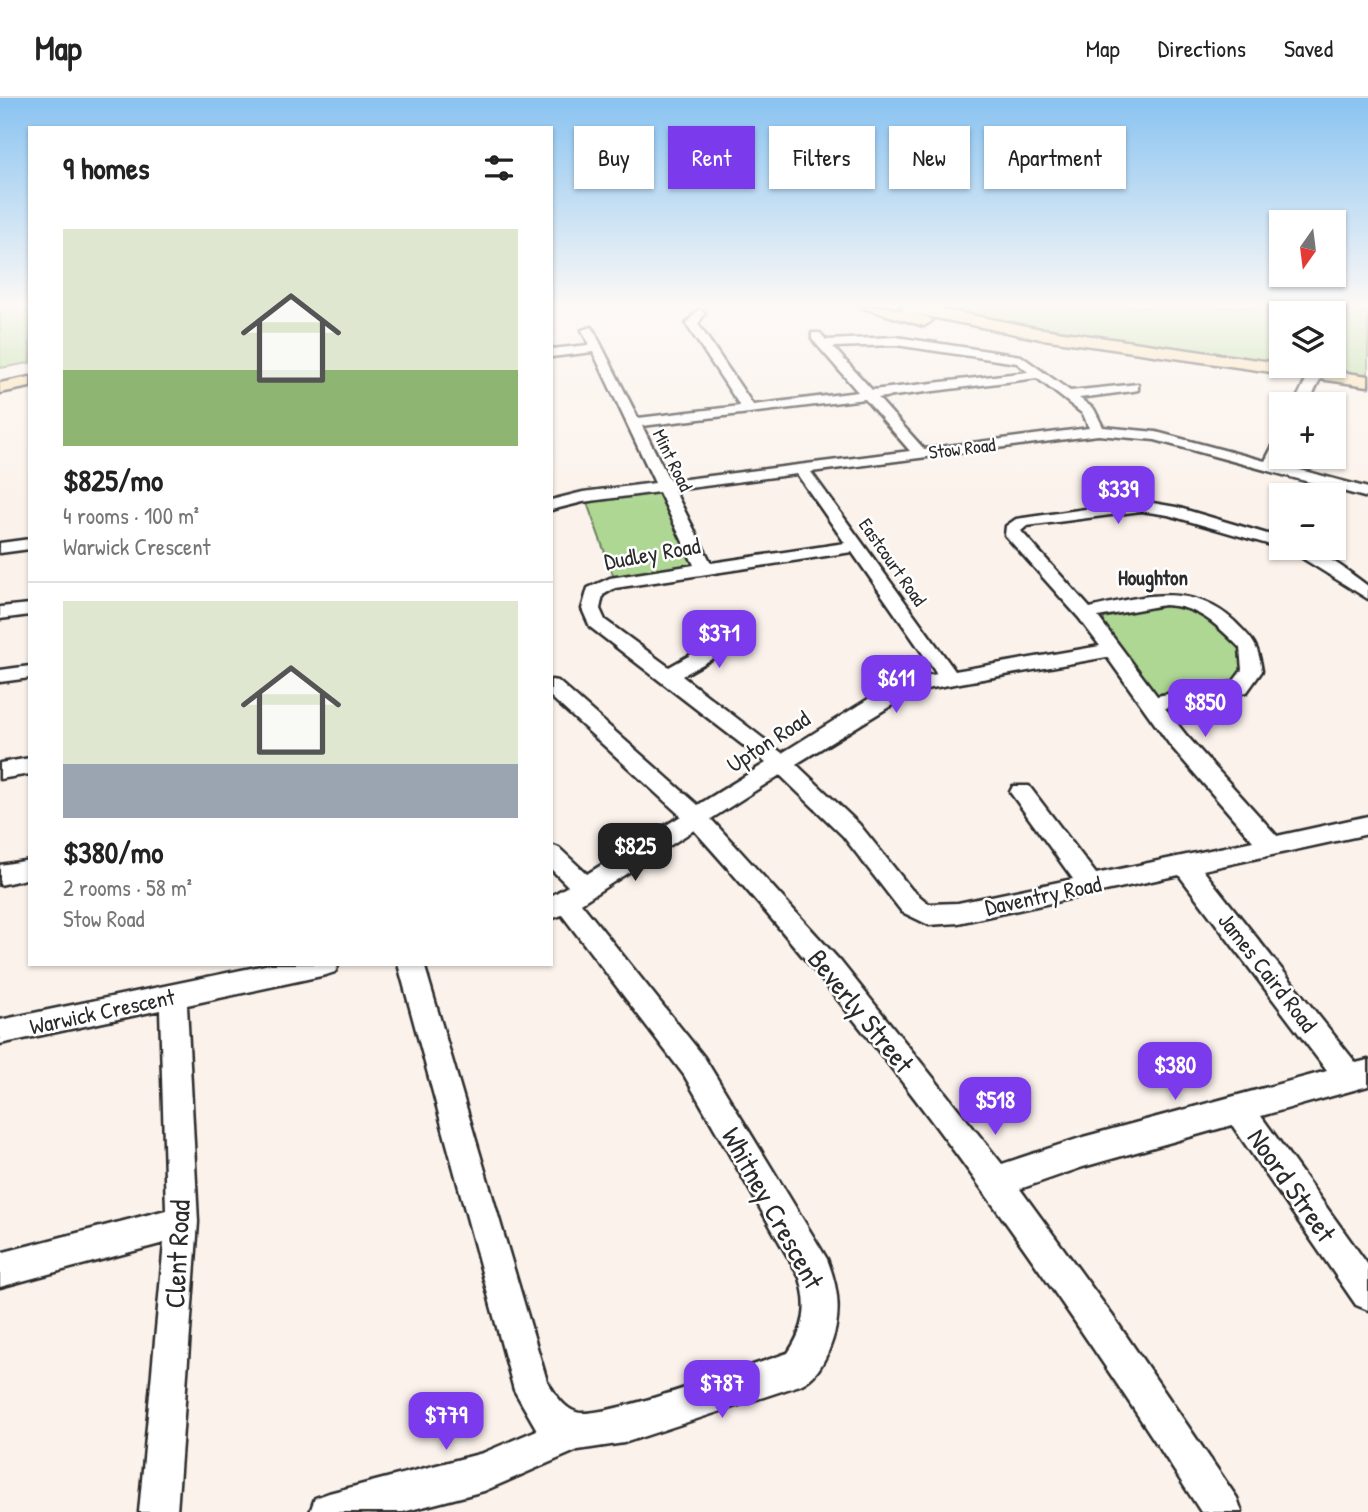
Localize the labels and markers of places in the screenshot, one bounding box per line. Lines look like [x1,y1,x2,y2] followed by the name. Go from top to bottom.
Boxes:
[1077,466,1159,526] pin: $339
[678,610,760,670] pin: $371
[855,656,937,715] pin: $611
[1164,680,1246,739] pin: $850
[594,824,676,883] pin: $825
[1134,1042,1216,1102] pin: $380
[954,1077,1036,1137] pin: $518
[681,1360,763,1420] pin: $787
[405,1392,487,1452] pin: $779

